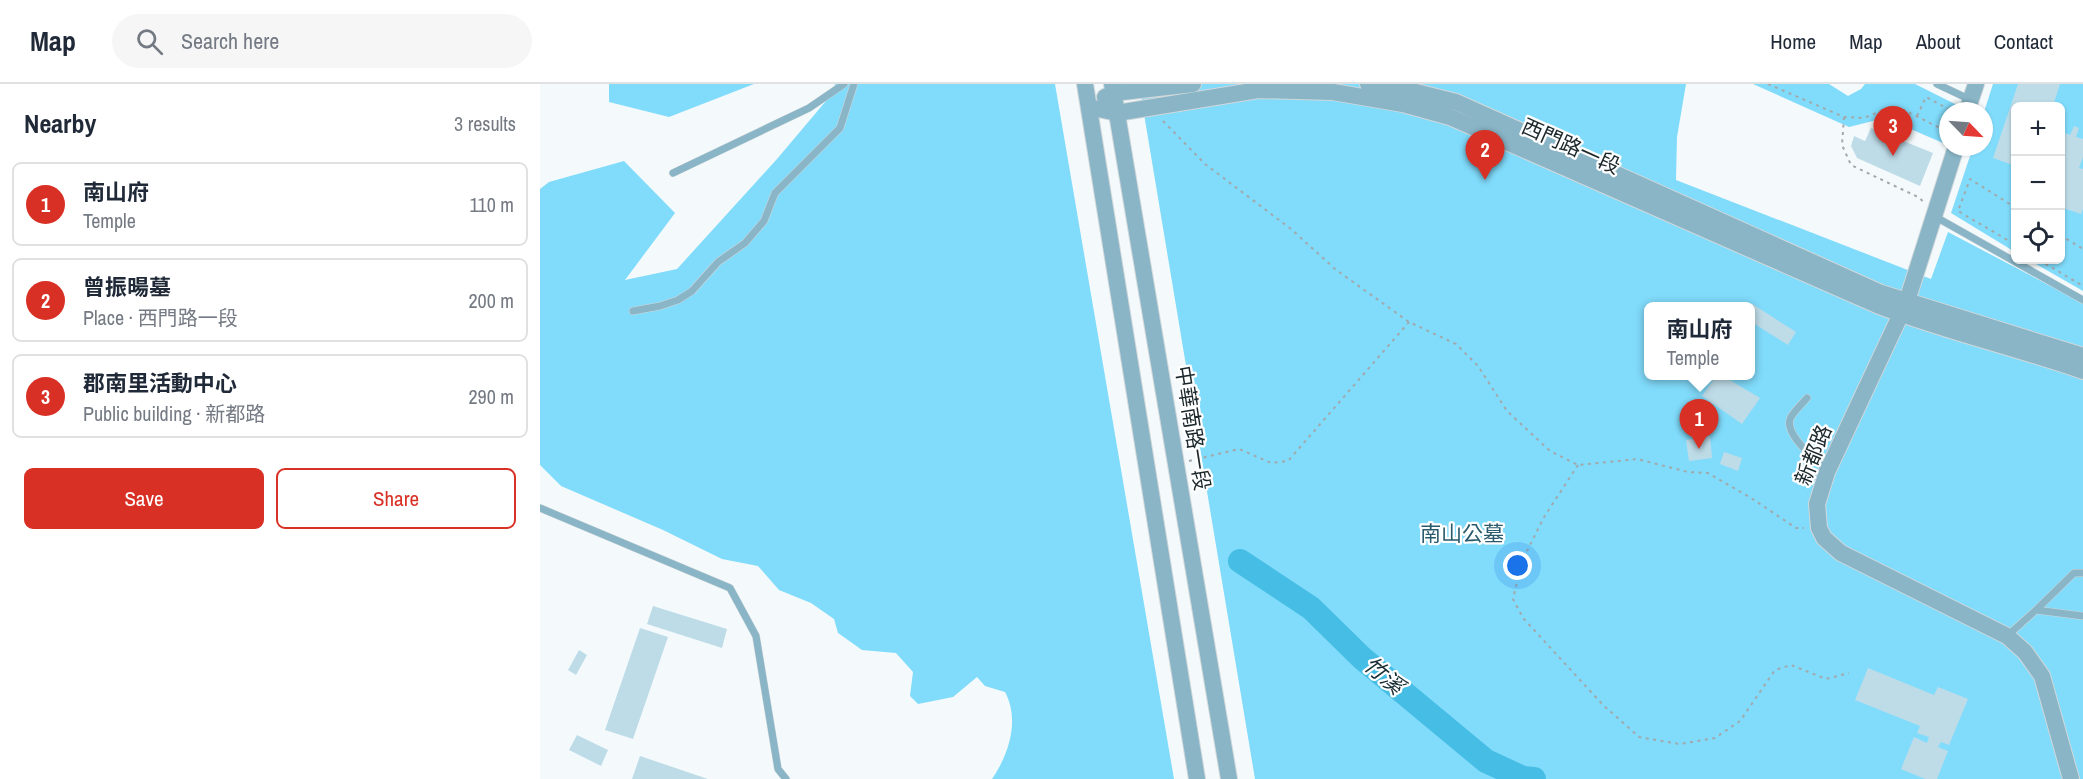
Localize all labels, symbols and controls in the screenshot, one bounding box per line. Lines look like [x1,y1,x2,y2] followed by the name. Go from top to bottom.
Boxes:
[112,14,532,68] search box
[30,22,76,60] text: Map
[133,25,166,58] icon: search
[181,26,279,56] text: Search here
[1770,27,1816,56] text: Home
[1849,27,1883,56] text: Map
[1916,27,1961,56] text: About
[1994,27,2053,56] text: Contact
[1939,102,1993,156] north arrow
[2011,102,2065,264] map controls
[2011,102,2065,156] button: +
[24,106,96,141] text: Nearby
[1874,106,1912,156] pin: 3
[454,110,516,137] text: 3 results
[1517,111,1625,181] street label: 西門路一段
[1466,130,1504,180] pin: 2
[2011,156,2065,210] button: −
[83,177,149,207] text: 南山府
[41,191,50,218] text: 1
[470,191,514,218] text: 110 m
[83,207,136,234] text: Temple
[2011,210,2065,264] button: locate
[83,272,171,302] text: 曾振暘墓
[41,287,50,314] text: 2
[468,287,514,314] text: 200 m
[1644,302,1755,380] popup
[83,304,238,331] text: Place · 西門路一段
[1666,314,1733,344] text: 南山府
[1666,344,1719,371] text: Temple
[1169,364,1217,492] street label: 中華南路一段
[83,368,237,398] text: 郡南里活動中心
[41,383,50,410] text: 3
[468,383,514,410] text: 290 m
[83,400,265,427] text: Public building · 新都路
[1680,400,1718,449] pin: 1
[1788,420,1838,490] street label: 新都路
[24,468,264,529] button: Save
[276,468,516,529] button: Share
[1420,519,1504,548] park label: 南山公墓
[1503,551,1532,580] your location
[1357,649,1413,703] water label: 竹溪

